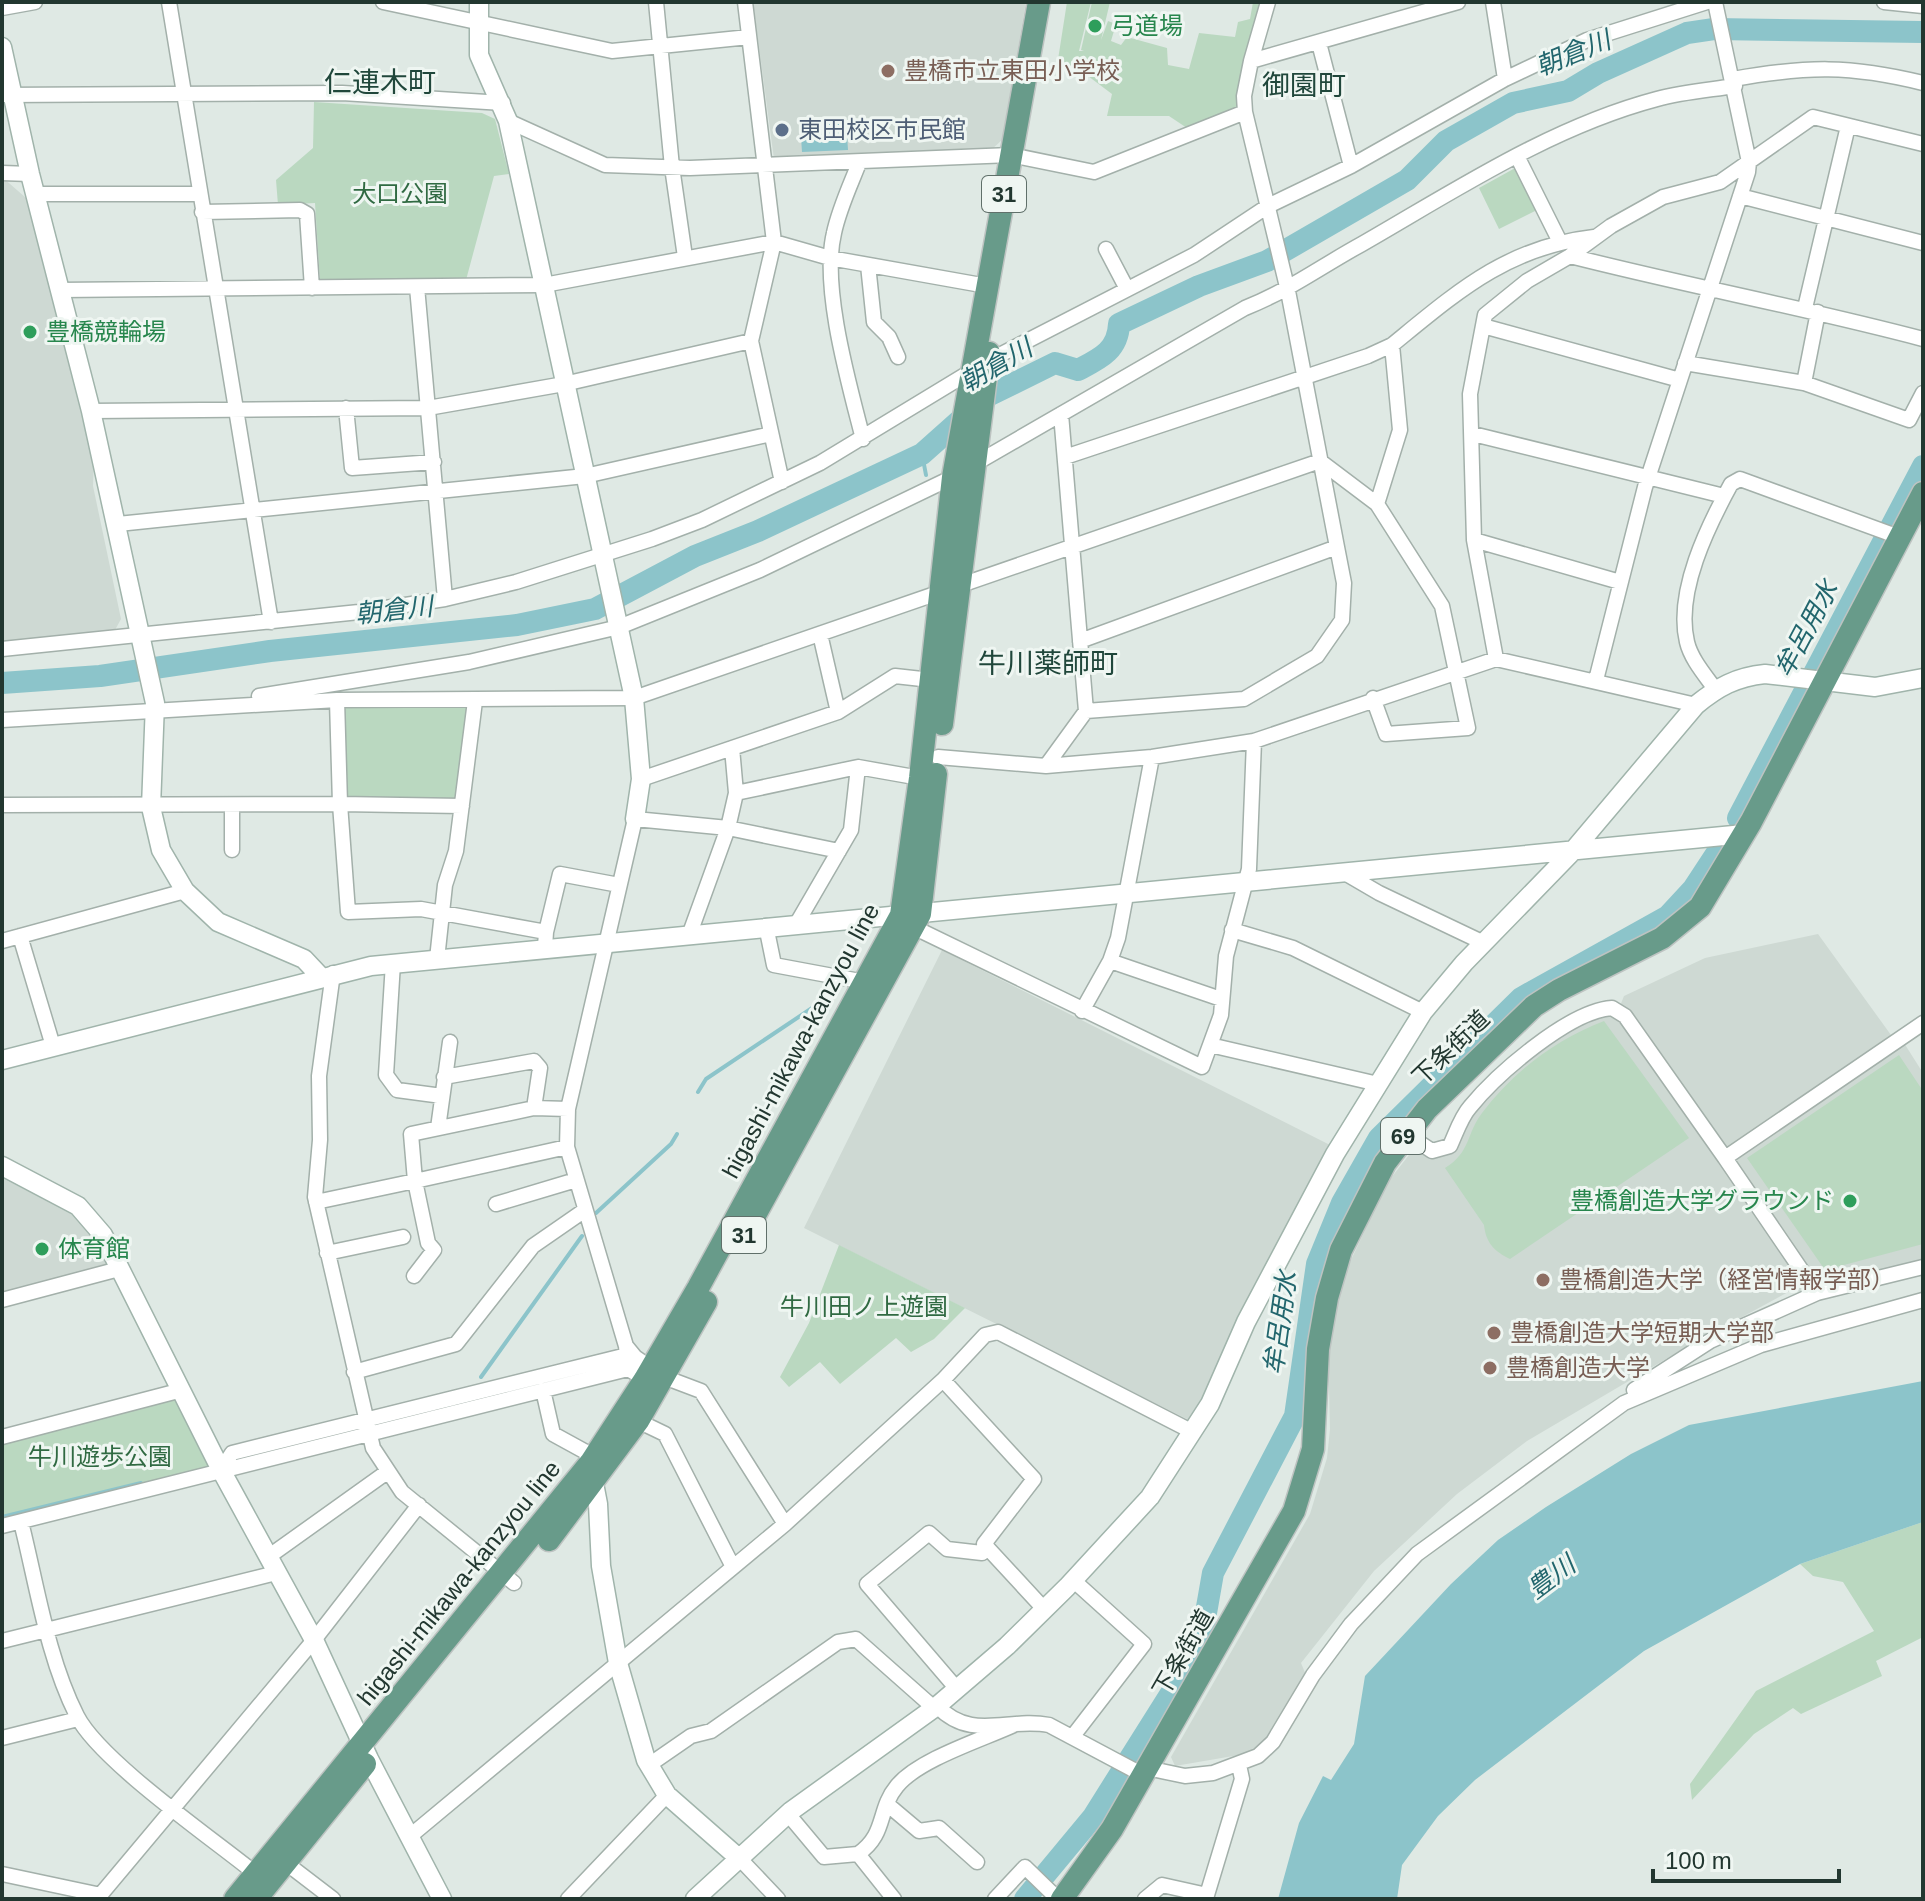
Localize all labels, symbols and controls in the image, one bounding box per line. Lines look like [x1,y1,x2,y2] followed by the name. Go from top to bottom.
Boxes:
[1111,12,1183,39] place label: 弓道場
[1086,17,1104,35] marker: 弓道場
[1531,23,1618,82] water label: 朝倉川
[904,57,1120,84] place label: 豊橋市立東田小学校
[879,62,897,80] marker: 豊橋市立東田小学校
[324,67,436,98] district label: 仁連木町
[1262,70,1346,101] district label: 御園町
[798,116,966,143] place label: 東田校区市民館
[773,121,791,139] marker: 東田校区市民館
[982,176,1026,212] road number: 31
[352,180,448,207] park label: 大口公園
[46,318,166,345] place label: 豊橋競輪場
[21,323,39,341] marker: 豊橋競輪場
[955,331,1040,397] water label: 朝倉川
[1768,573,1845,682] water label: 牟呂用水
[354,591,437,629] water label: 朝倉川
[978,648,1118,679] district label: 牛川薬師町
[717,899,884,1183] street label: higashi-mikawa-kanzyou line
[1407,1005,1495,1091] street label: 下条街道
[1381,1118,1425,1154] road number: 69
[1570,1187,1834,1214] place label: 豊橋創造大学グラウンド
[1841,1192,1859,1210] marker: 豊橋創造大学グラウンド
[722,1217,766,1253] road number: 31
[58,1235,130,1262] place label: 体育館
[33,1240,51,1258] marker: 体育館
[1258,1266,1303,1377] water label: 牟呂用水
[1559,1266,1895,1293] place label: 豊橋創造大学（経営情報学部）
[1534,1271,1552,1289] marker: 豊橋創造大学（経営情報学部）
[780,1293,948,1320] park label: 牛川田ノ上遊園
[1510,1319,1774,1346] place label: 豊橋創造大学短期大学部
[1485,1324,1503,1342] marker: 豊橋創造大学短期大学部
[1506,1354,1650,1381] place label: 豊橋創造大学
[1481,1359,1499,1377] marker: 豊橋創造大学
[28,1443,172,1470] park label: 牛川遊歩公園
[352,1455,566,1710] street label: higashi-mikawa-kanzyou line
[1521,1548,1583,1605] water label: 豊川
[1147,1604,1218,1701] street label: 下条街道
[1653,1833,1839,1883] scale bar
[1665,1847,1732,1874] text: 100 m

